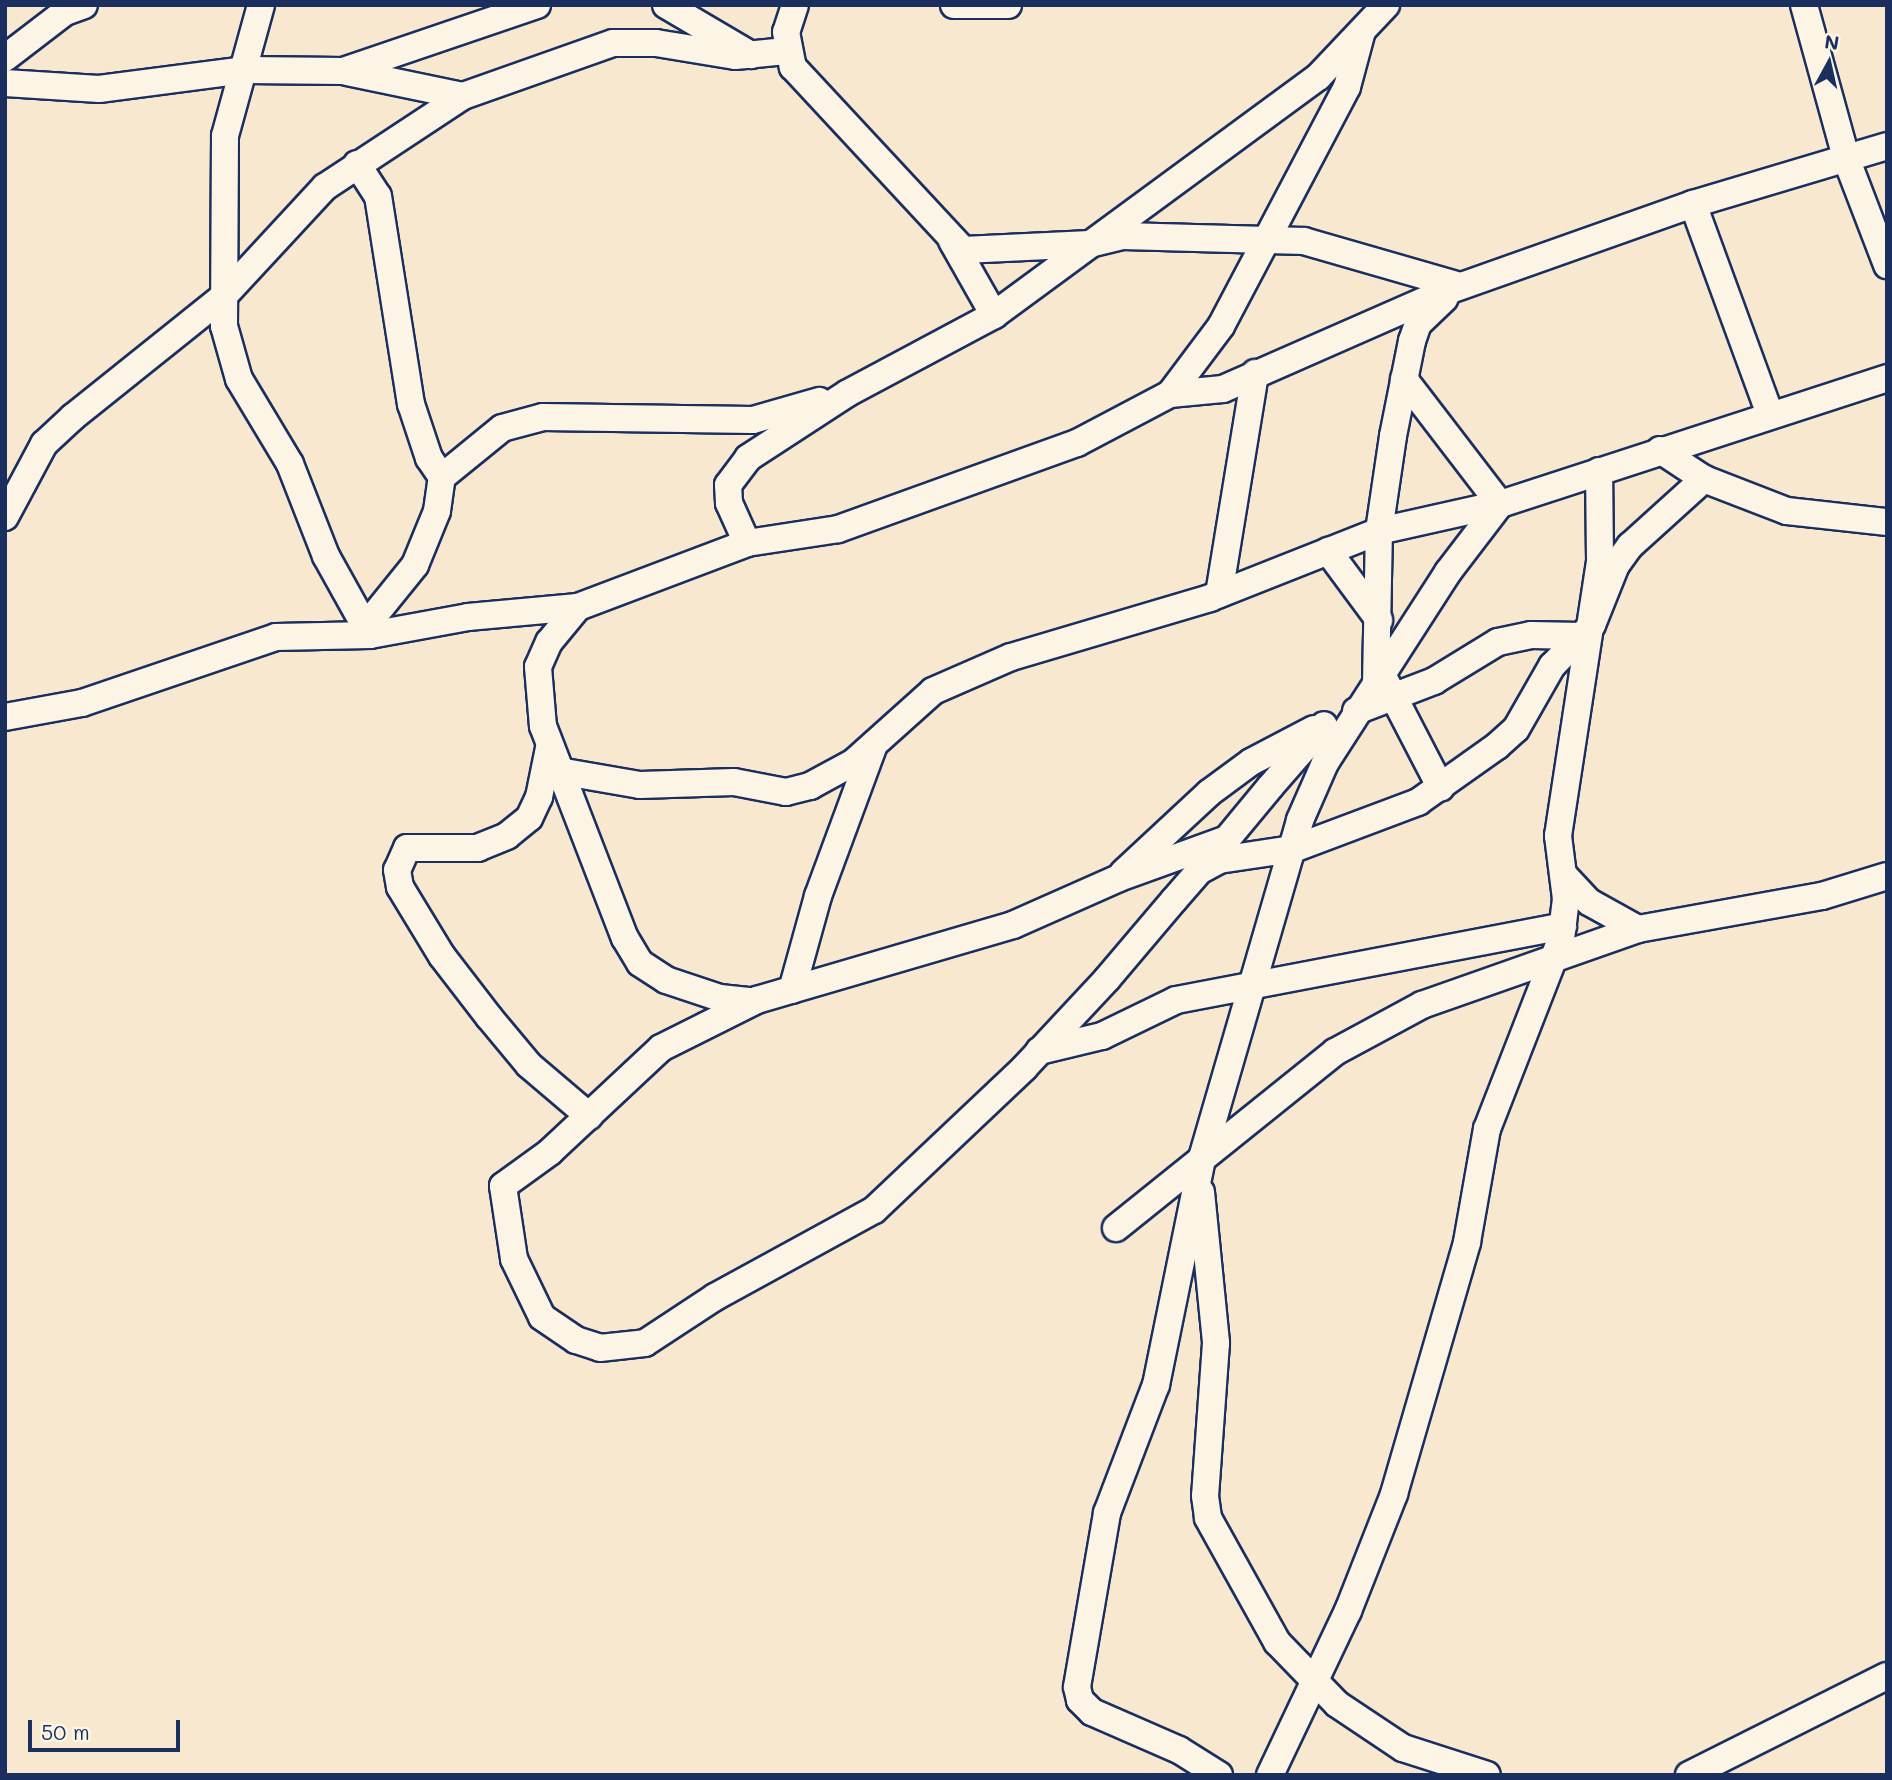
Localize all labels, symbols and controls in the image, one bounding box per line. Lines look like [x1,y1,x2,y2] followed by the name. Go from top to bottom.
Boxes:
[1794,28,1864,98] north arrow
[1823,28,1841,55] text: N
[32,1706,184,1750] scale bar
[41,1718,90,1745] text: 50 m

